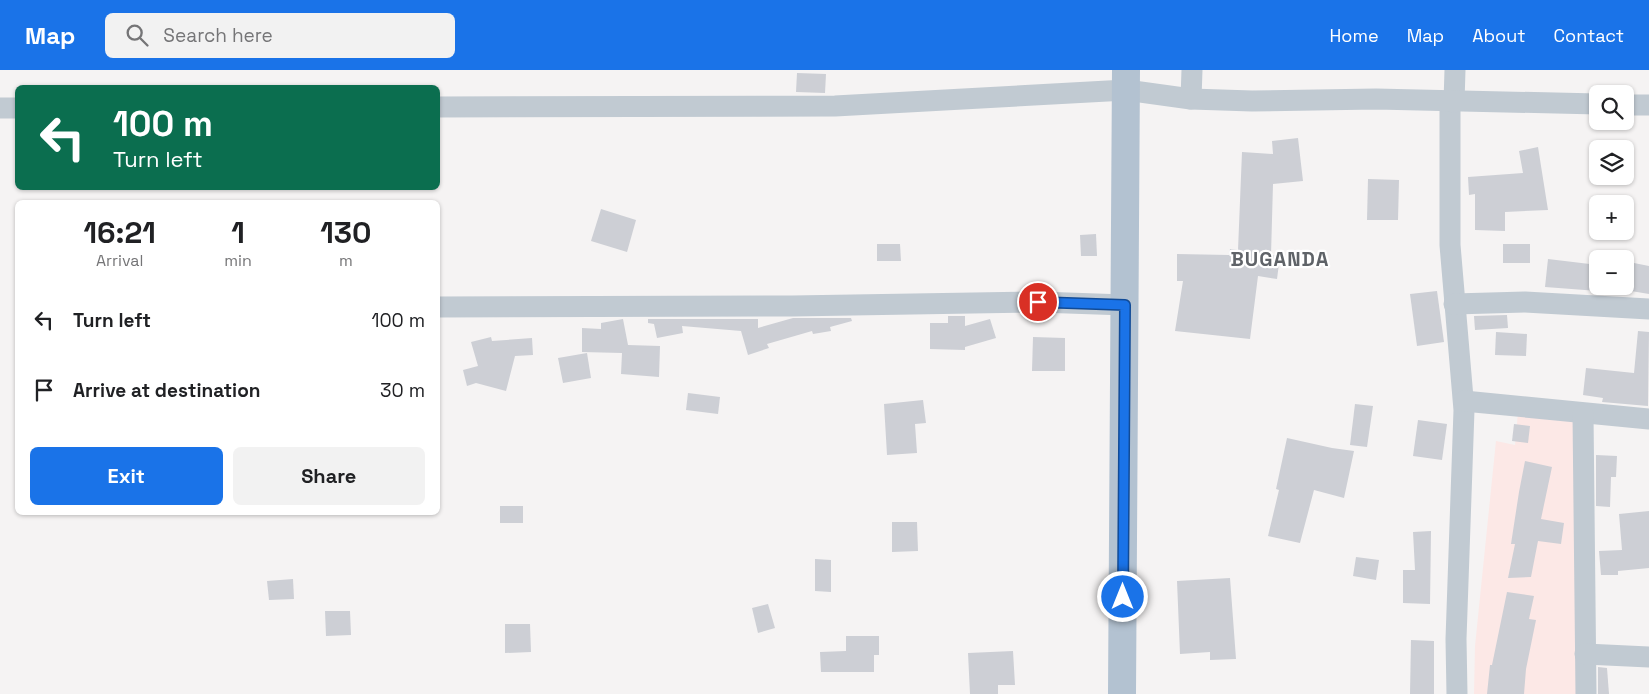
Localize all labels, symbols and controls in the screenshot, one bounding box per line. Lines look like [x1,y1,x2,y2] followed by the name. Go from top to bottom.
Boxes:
[105,13,455,58] search box
[25,20,75,51] text: Map
[123,21,151,49] icon: search
[163,23,273,48] text: Search here
[1330,24,1379,47] text: Home
[1407,24,1444,47] text: Map
[1472,24,1526,47] text: About
[1554,24,1624,47] text: Contact
[1589,85,1634,295] map controls
[1589,85,1634,130] button: search
[113,102,213,146] text: 100 m
[30,105,95,170] icon: left
[1589,140,1634,185] button: layers
[113,145,203,173] text: Turn left
[1589,195,1634,240] button: +
[83,213,156,252] text: 16:21
[231,213,245,252] text: 1
[320,213,372,252] text: 130
[1231,246,1329,272] district label: BUGANDA
[96,250,143,271] text: Arrival
[224,250,252,271] text: min
[339,250,353,271] text: m
[1589,250,1634,295] button: −
[1017,281,1059,323] pin
[1024,288,1052,316] icon: arrive
[30,306,58,334] icon: left
[73,308,151,333] text: Turn left
[371,308,425,333] text: 100 m
[30,376,58,404] icon: arrive
[73,378,261,403] text: Arrive at destination
[380,378,425,403] text: 30 m
[30,447,223,505] button: Exit
[233,447,425,505] button: Share
[1096,570,1148,622] position arrow

